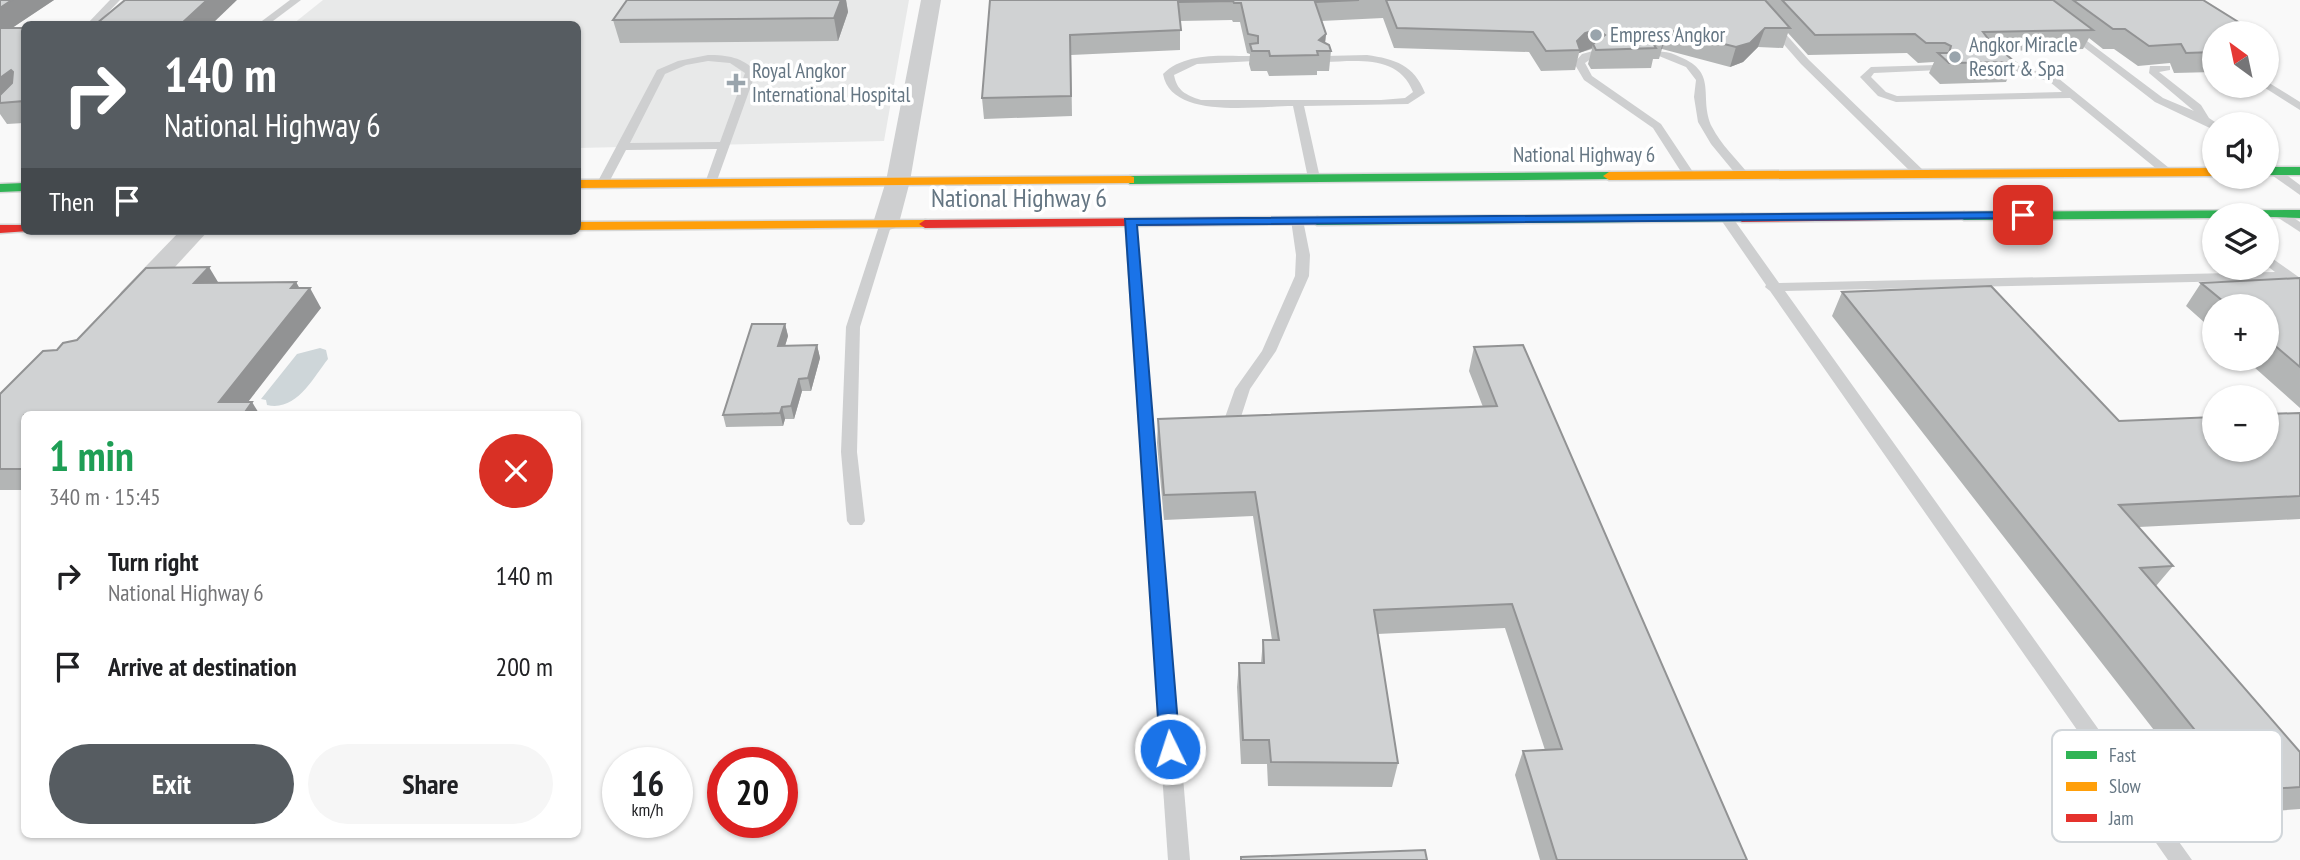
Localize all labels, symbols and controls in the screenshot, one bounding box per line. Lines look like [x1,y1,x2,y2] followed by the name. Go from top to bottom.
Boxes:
[1610,21,1726,48] place label: Empress Angkor
[2202,21,2278,98] north arrow
[2202,21,2279,462] map controls
[1588,27,1604,43] marker: Empress Angkor
[1969,31,2078,82] place label: Angkor Miracle Resort & Spa
[164,42,277,106] text: 140 m
[49,49,140,140] icon: right
[1947,49,1963,65] marker: Angkor Miracle Resort & Spa
[752,57,910,108] place label: Royal Angkor International Hospital
[726,73,746,93] marker: Royal Angkor International Hospital
[164,104,381,146] text: National Highway 6
[2202,112,2279,189] button: sound
[1513,141,1655,168] street label: National Highway 6
[931,181,1107,214] street label: National Highway 6
[108,182,146,220] icon: arrive
[49,185,94,218] text: Then
[1993,185,2053,245] pin
[2004,196,2042,234] icon: arrive
[2202,203,2279,280] button: layers
[2202,294,2279,371] button: +
[2202,385,2279,462] button: −
[49,428,134,483] text: 1 min
[479,434,553,508] button: close
[49,482,161,511] text: 340 m · 15:45
[108,545,199,578] text: Turn right
[49,557,87,595] icon: right
[495,559,553,592] text: 140 m
[108,578,264,607] text: National Highway 6
[49,648,87,686] icon: arrive
[108,650,297,683] text: Arrive at destination
[495,650,553,683] text: 200 m
[1133,712,1207,786] position arrow
[2052,730,2282,842] legend
[2109,743,2137,767] text: Fast
[49,744,294,824] button: Exit
[308,744,553,824] button: Share
[707,747,798,838] speed limit sign: 20
[631,760,664,806] text: 16
[2109,774,2142,798] text: Slow
[632,798,663,821] text: km/h
[2108,806,2134,830] text: Jam

